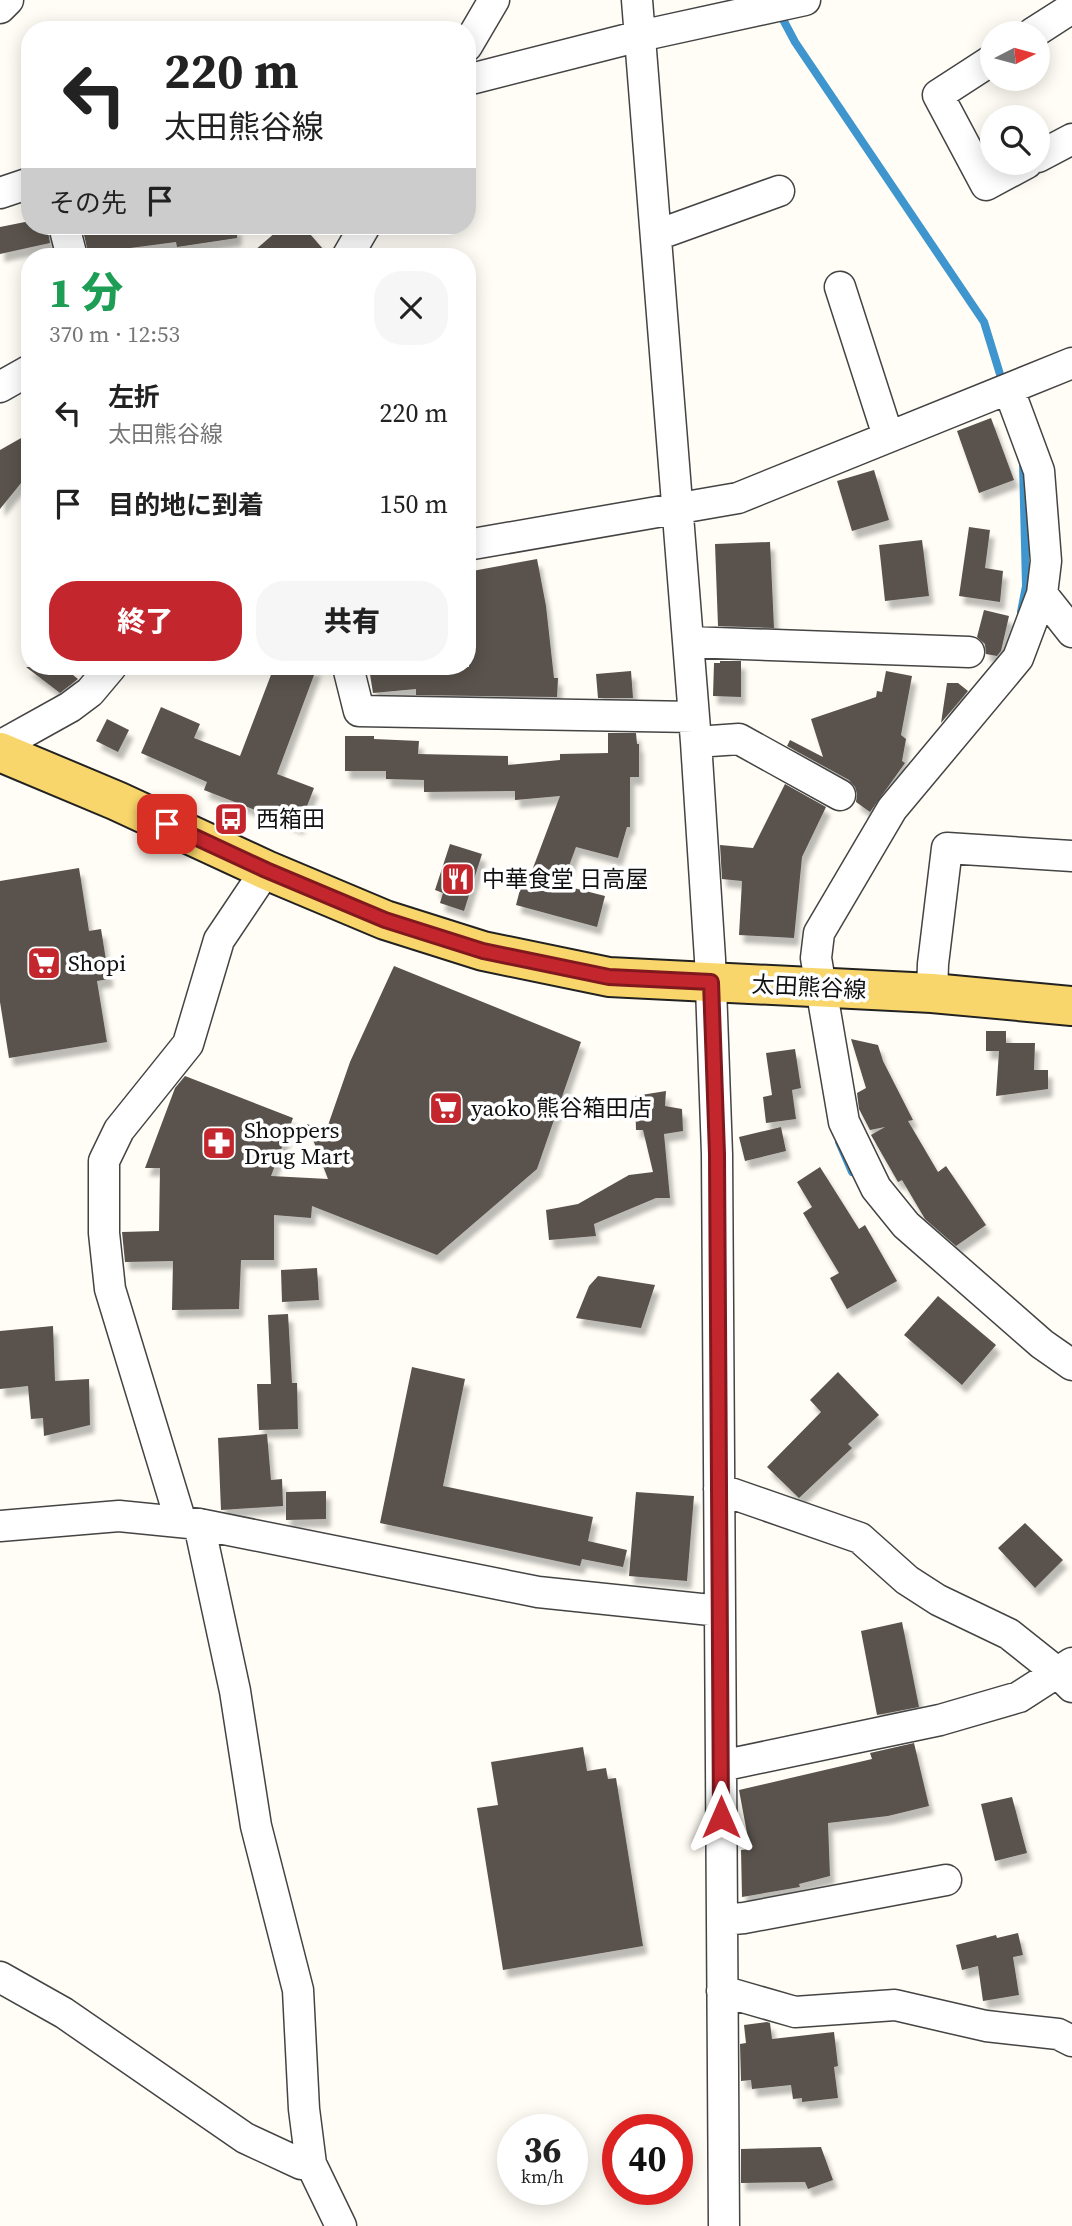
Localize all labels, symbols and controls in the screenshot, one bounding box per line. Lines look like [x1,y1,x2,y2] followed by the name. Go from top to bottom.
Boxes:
[980,21,1050,91] north arrow
[980,21,1050,175] map controls
[164,37,299,104] text: 220 m
[49,49,140,140] icon: left
[164,105,324,149] text: 太田熊谷線
[980,105,1050,175] button: search
[141,182,179,220] icon: arrive
[49,185,127,221] text: その先
[49,263,123,321] text: 1 分
[374,271,448,345] button: close
[49,318,180,350] text: 370 m · 12:53
[108,379,160,415] text: 左折
[49,394,87,432] icon: left
[380,395,448,431] text: 220 m
[108,418,223,450] text: 太田熊谷線
[49,485,87,523] icon: arrive
[380,486,448,522] text: 150 m
[108,487,264,523] text: 目的地に到着
[49,581,242,661] button: 終了
[256,581,448,661] button: 共有
[137,794,197,854] pin
[212,800,250,838] bus stop icon: 西箱田
[256,803,325,835] place label: 西箱田
[148,805,186,843] icon: arrive
[439,860,477,898] restaurant icon: 中華食堂 日高屋
[482,863,648,895] place label: 中華食堂 日高屋
[25,944,63,982] supermarket icon: Shopi
[68,947,126,979] place label: Shopi
[751,968,867,1006] street label: 太田熊谷線
[427,1089,465,1127] supermarket icon: yaoko 熊谷箱田店
[471,1092,652,1124] place label: yaoko 熊谷箱田店
[244,1114,351,1172] place label: Shoppers Drug Mart
[200,1124,238,1162] pharmacy icon: Shoppers Drug Mart
[684,1780,758,1854] position arrow
[602,2114,693,2205] speed limit sign: 40
[524,2126,561,2174] text: 36
[521,2164,564,2189] text: km/h

